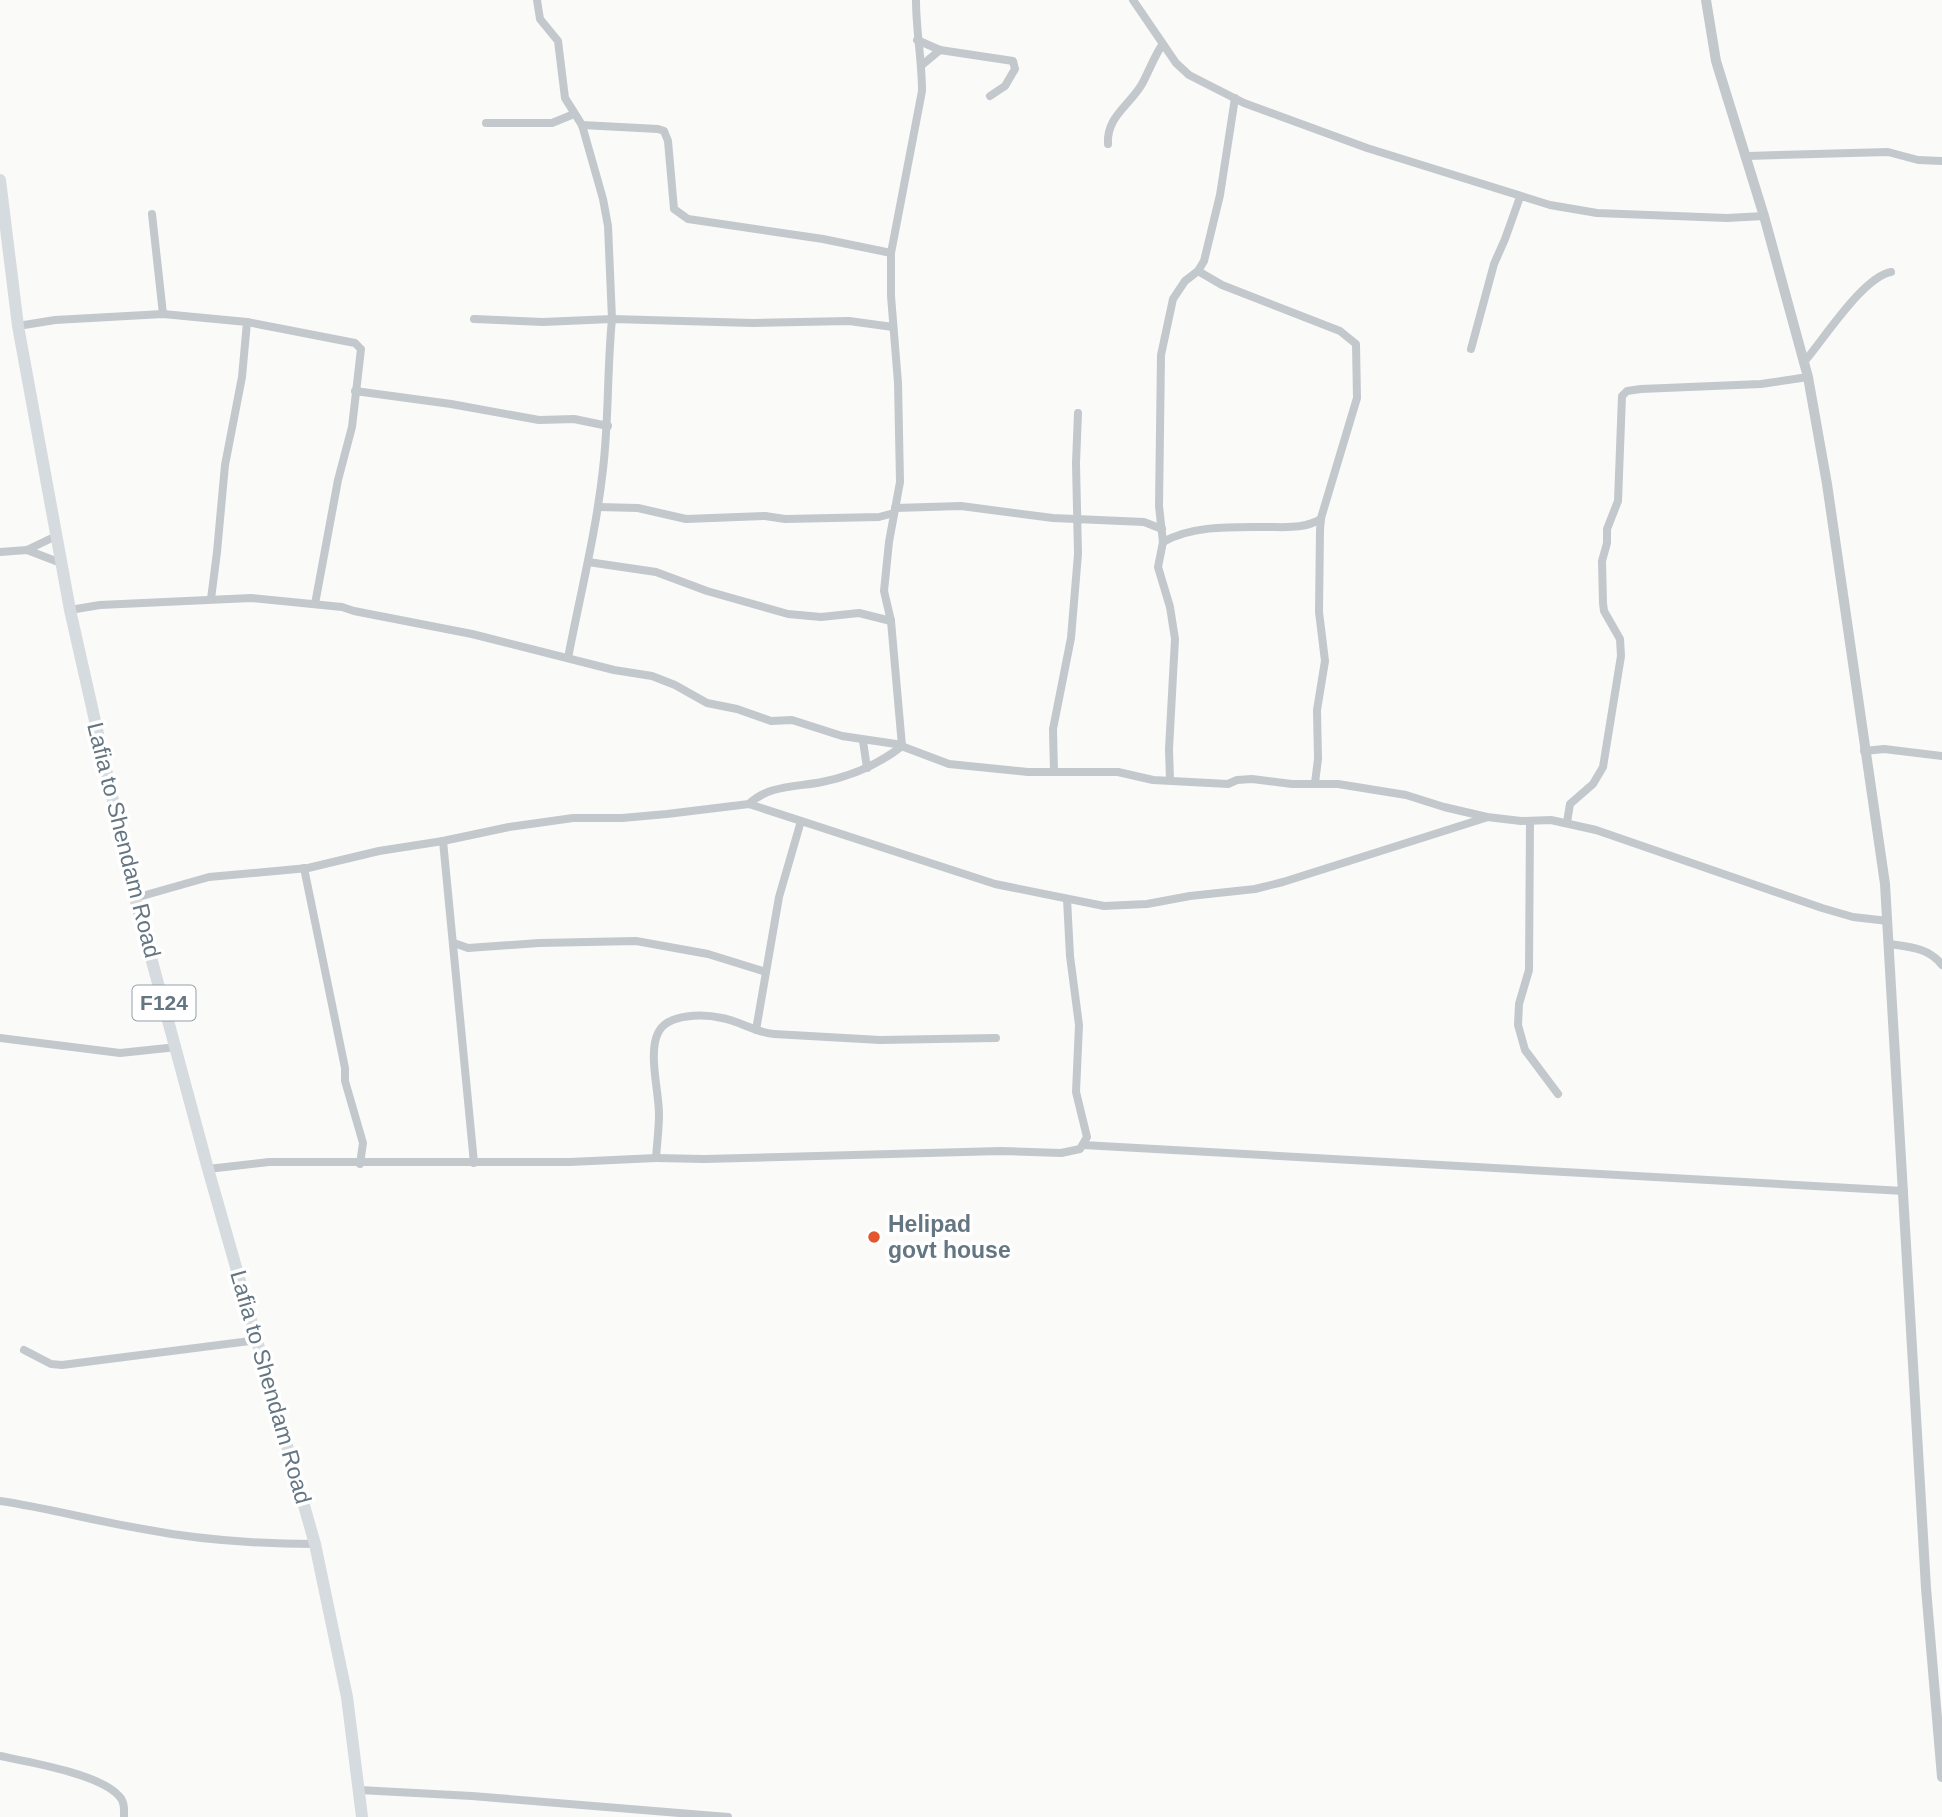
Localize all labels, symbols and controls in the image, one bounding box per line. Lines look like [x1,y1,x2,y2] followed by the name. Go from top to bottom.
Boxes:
[82,720,166,960] street label: Lafia to Shendam Road
[132,986,196,1020] road number: F124
[888,1211,1011,1263] place label: Helipad govt house
[866,1229,882,1245] marker: Helipad govt house
[225,1267,317,1507] street label: Lafia to Shendam Road

